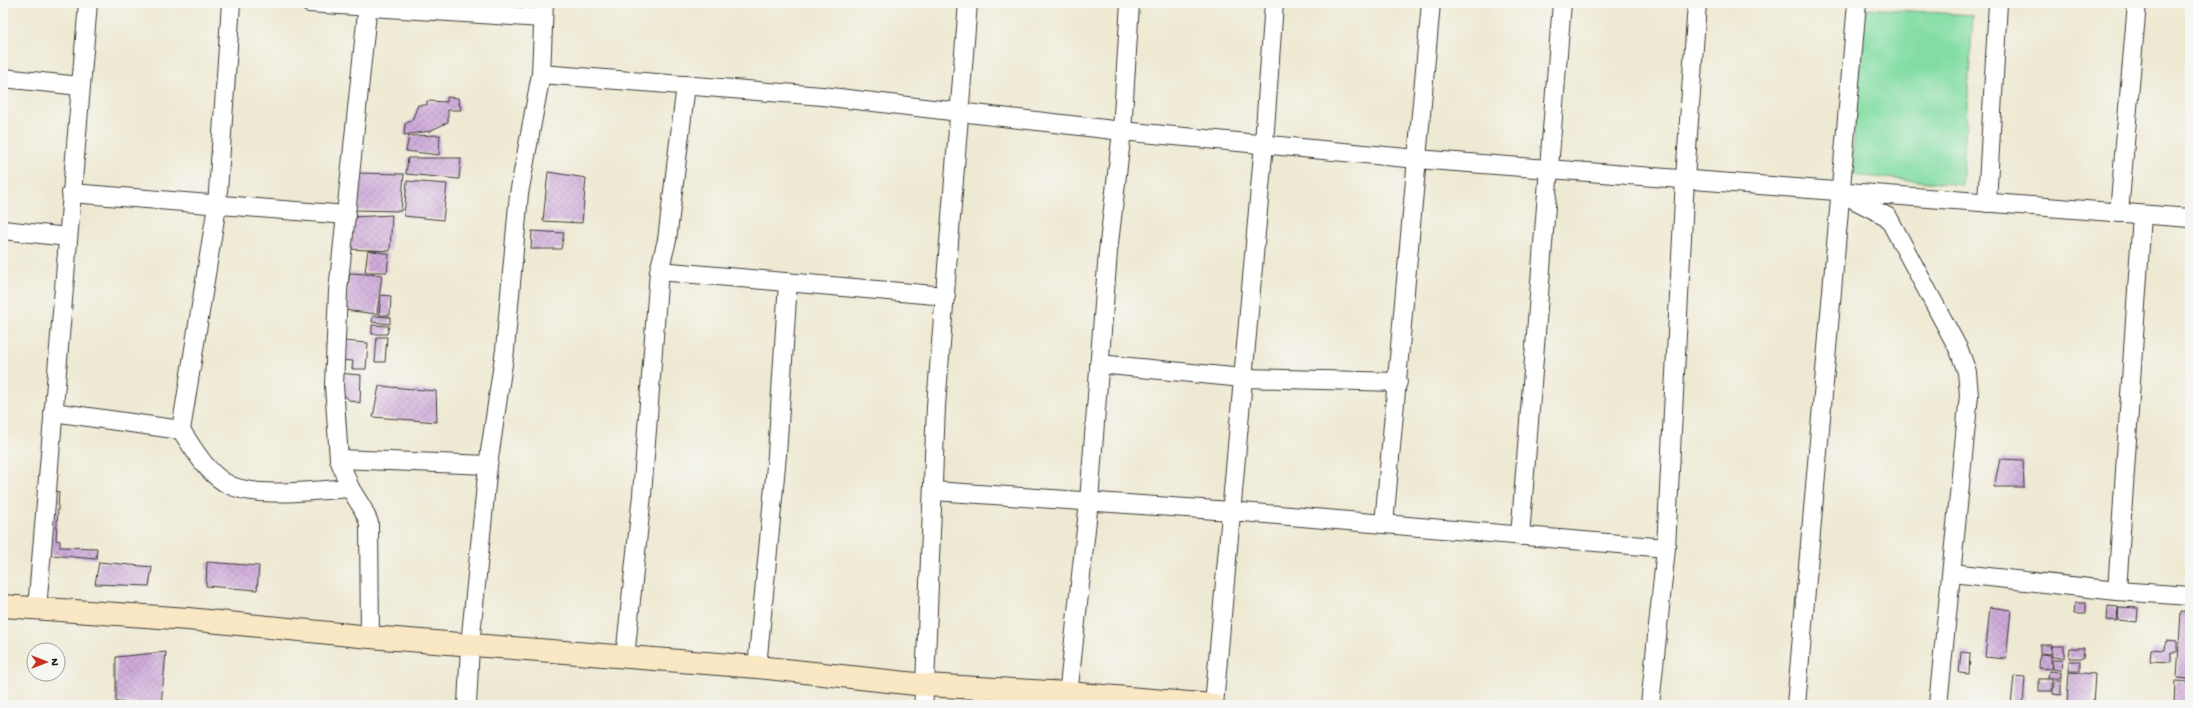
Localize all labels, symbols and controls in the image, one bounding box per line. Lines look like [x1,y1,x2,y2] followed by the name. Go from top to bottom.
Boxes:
[26,642,66,682] north arrow
[48,658,60,666] text: N

